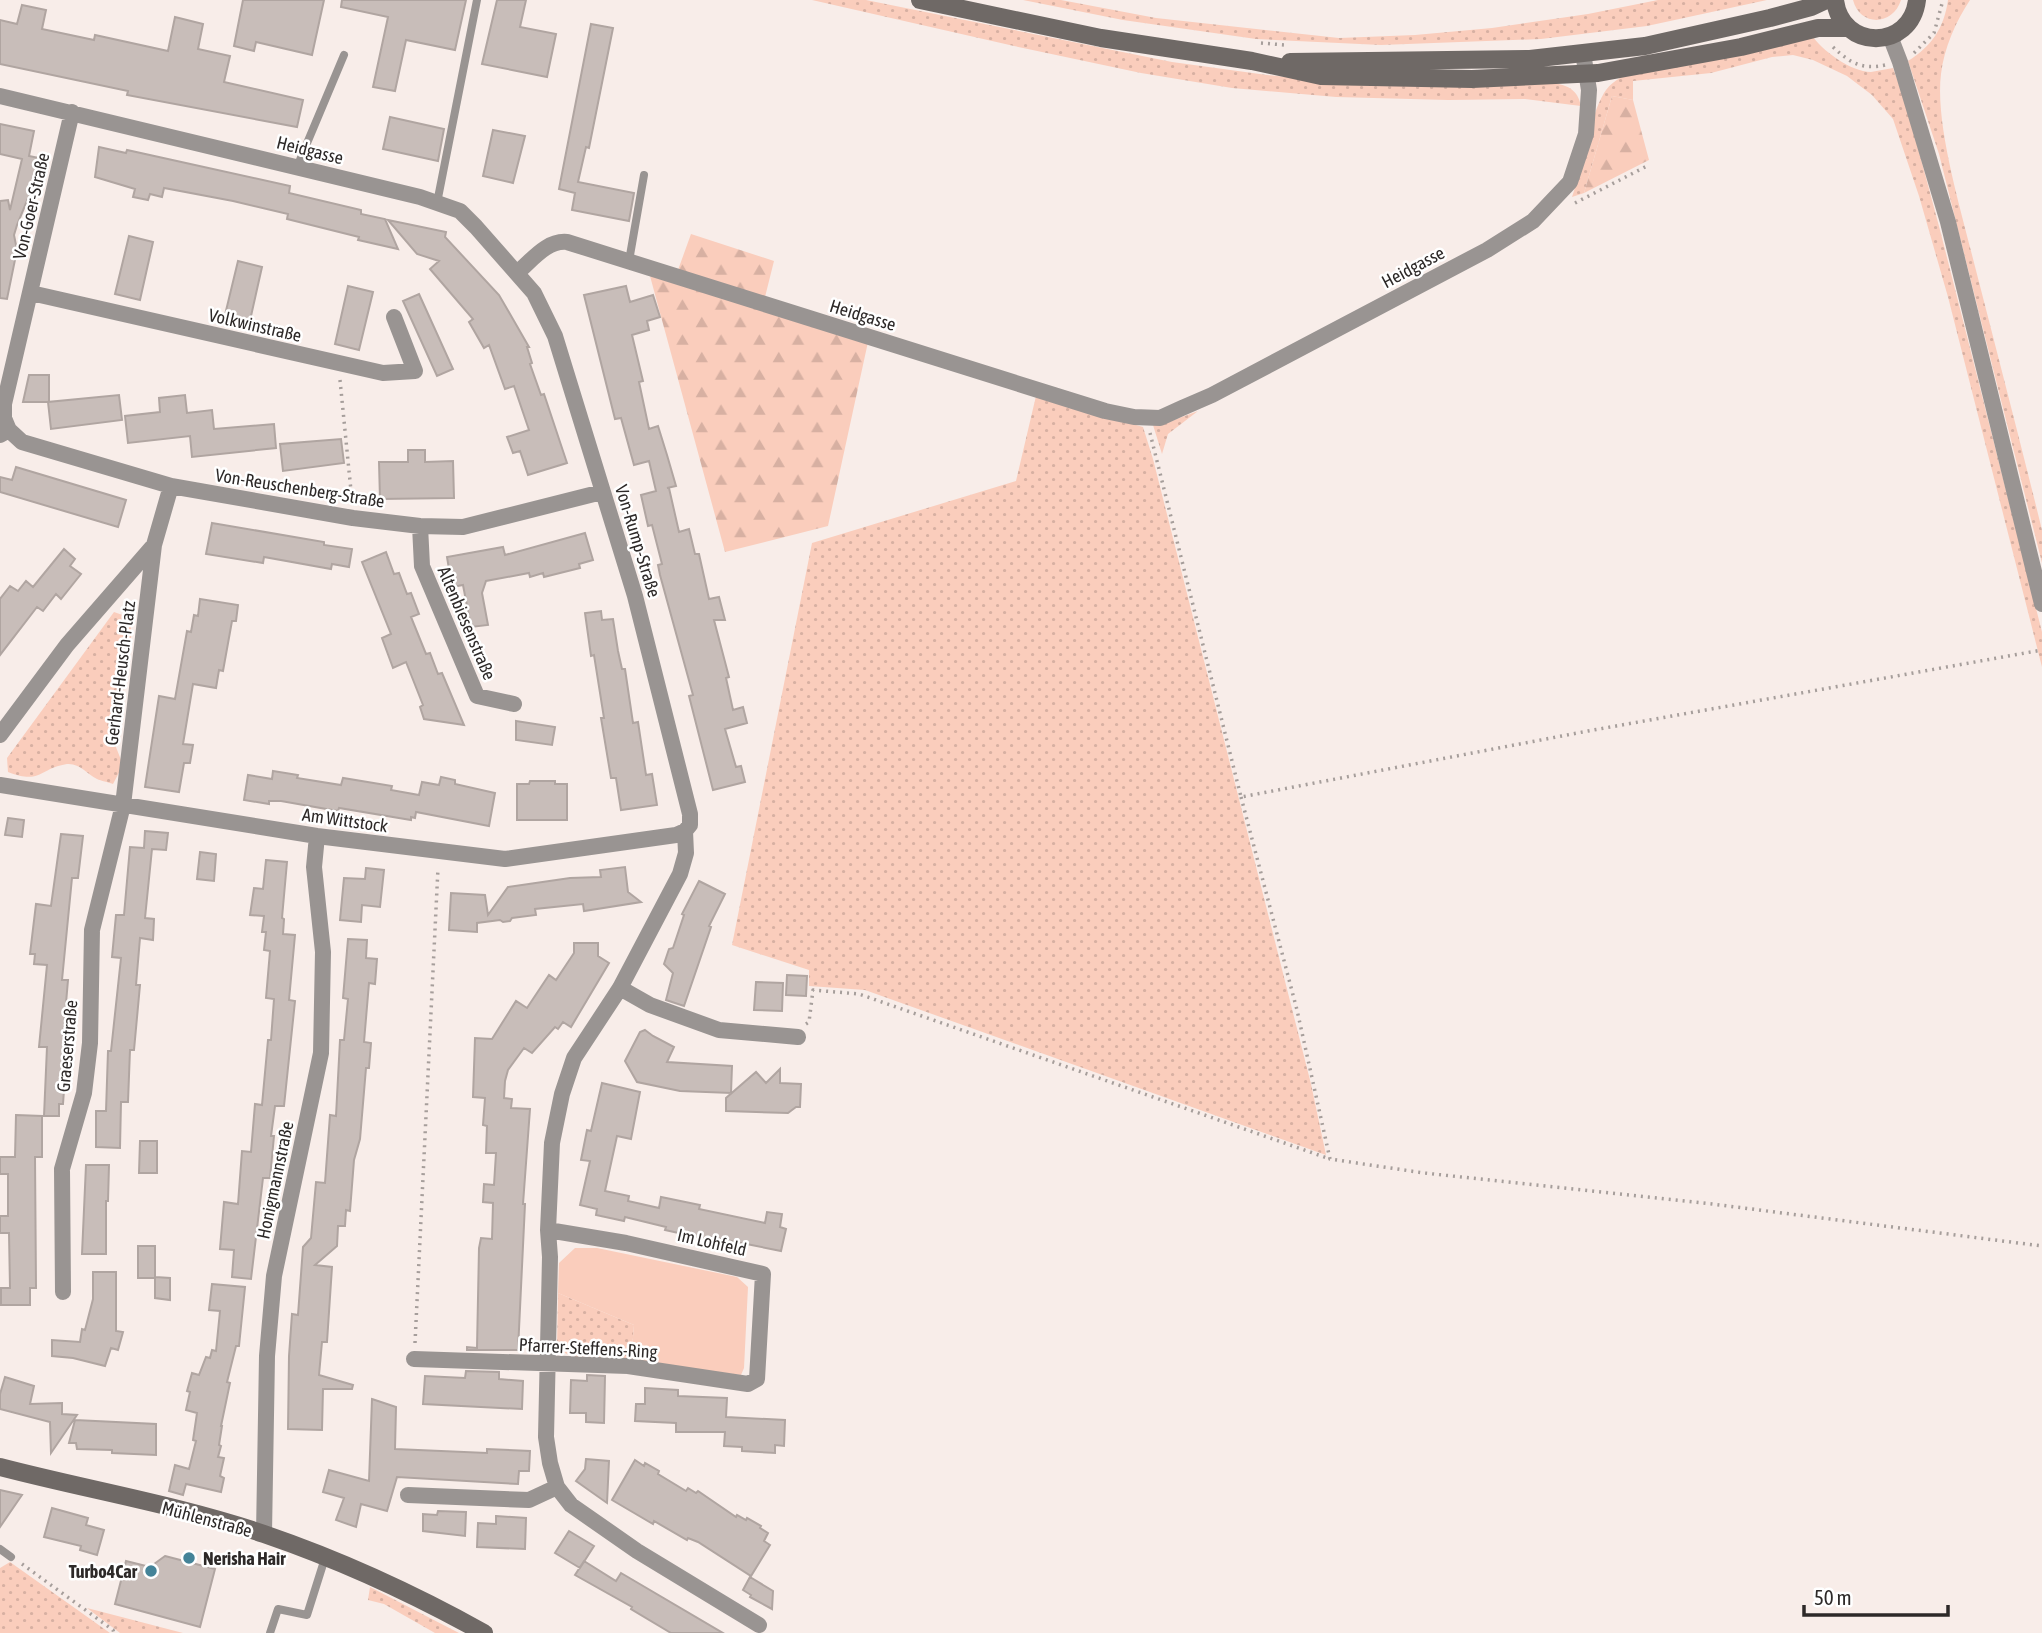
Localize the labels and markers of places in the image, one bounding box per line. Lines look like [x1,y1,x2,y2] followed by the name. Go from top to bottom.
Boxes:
[203,1548,286,1569] place label: Nerisha Hair
[181,1550,197,1566] marker: Nerisha Hair
[69,1561,138,1582] place label: Turbo4Car
[143,1563,159,1579] marker: Turbo4Car

